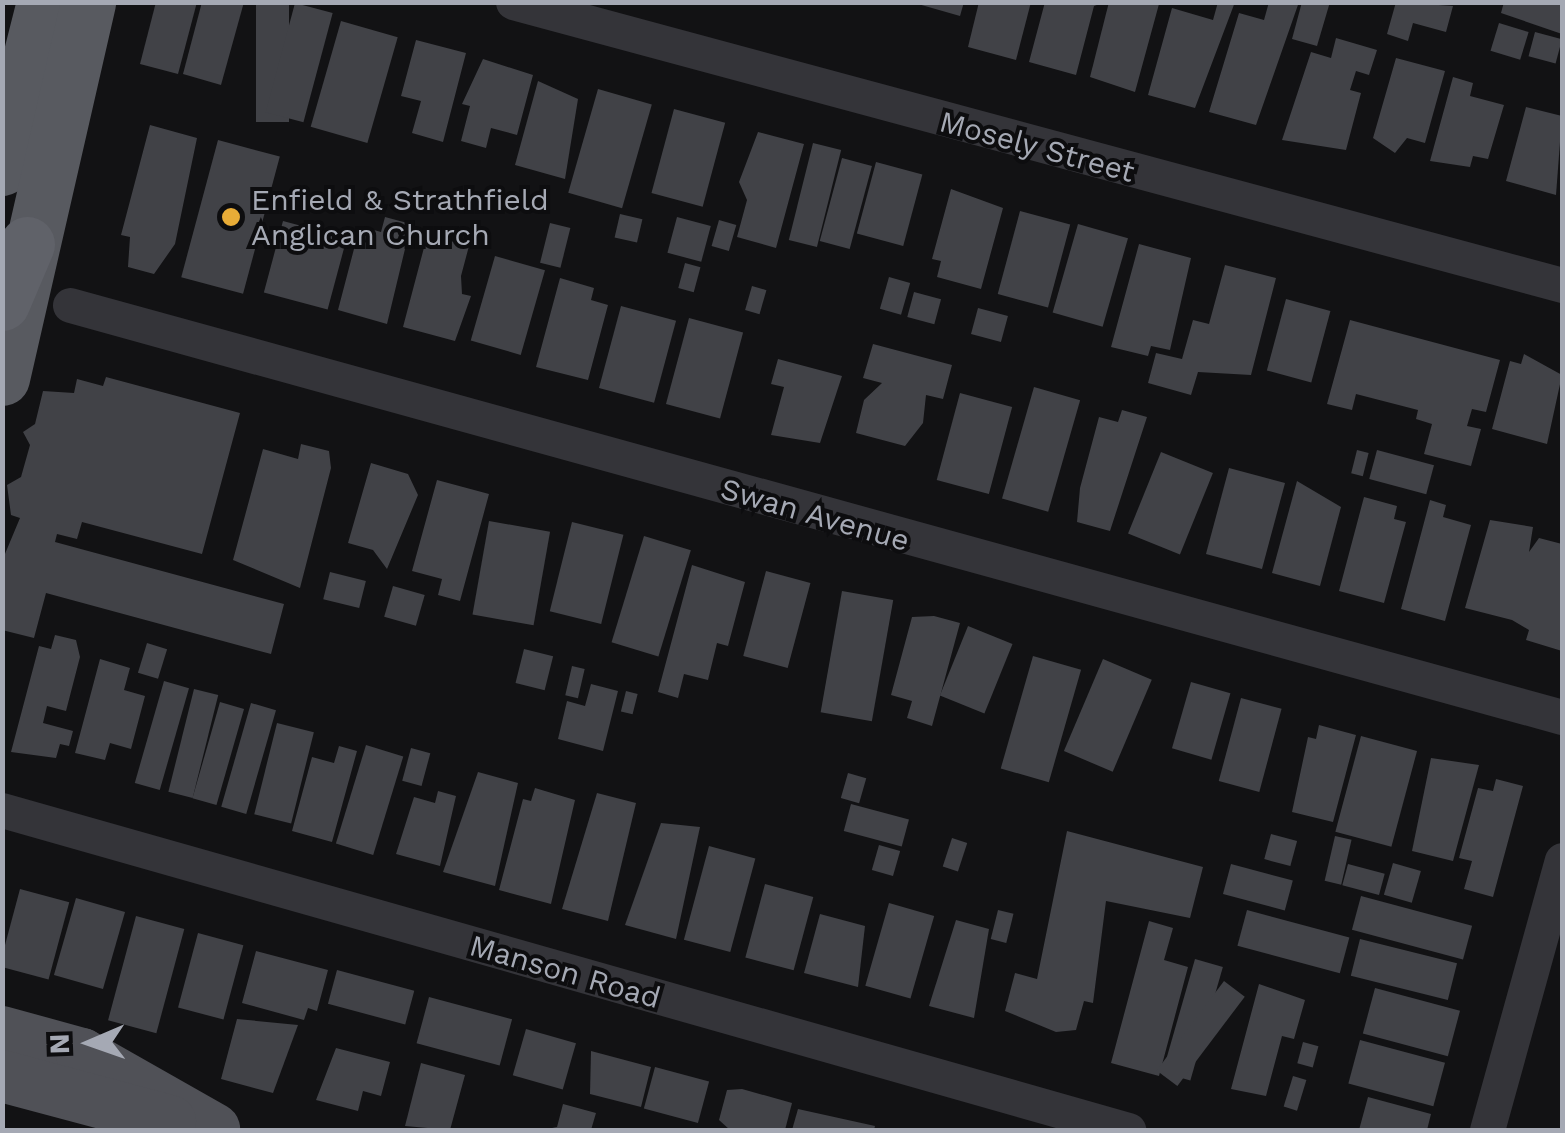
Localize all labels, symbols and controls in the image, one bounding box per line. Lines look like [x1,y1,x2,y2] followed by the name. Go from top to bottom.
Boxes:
[935,104,1139,190] street label: Mosely Street
[251,182,549,252] place label: Enfield & Strathfield Anglican Church
[220,206,242,228] marker: Enfield & Strathfield Anglican Church
[716,471,914,559] street label: Swan Avenue
[465,928,665,1016] street label: Manson Road
[40,993,140,1093] north arrow
[43,1033,76,1055] text: N

